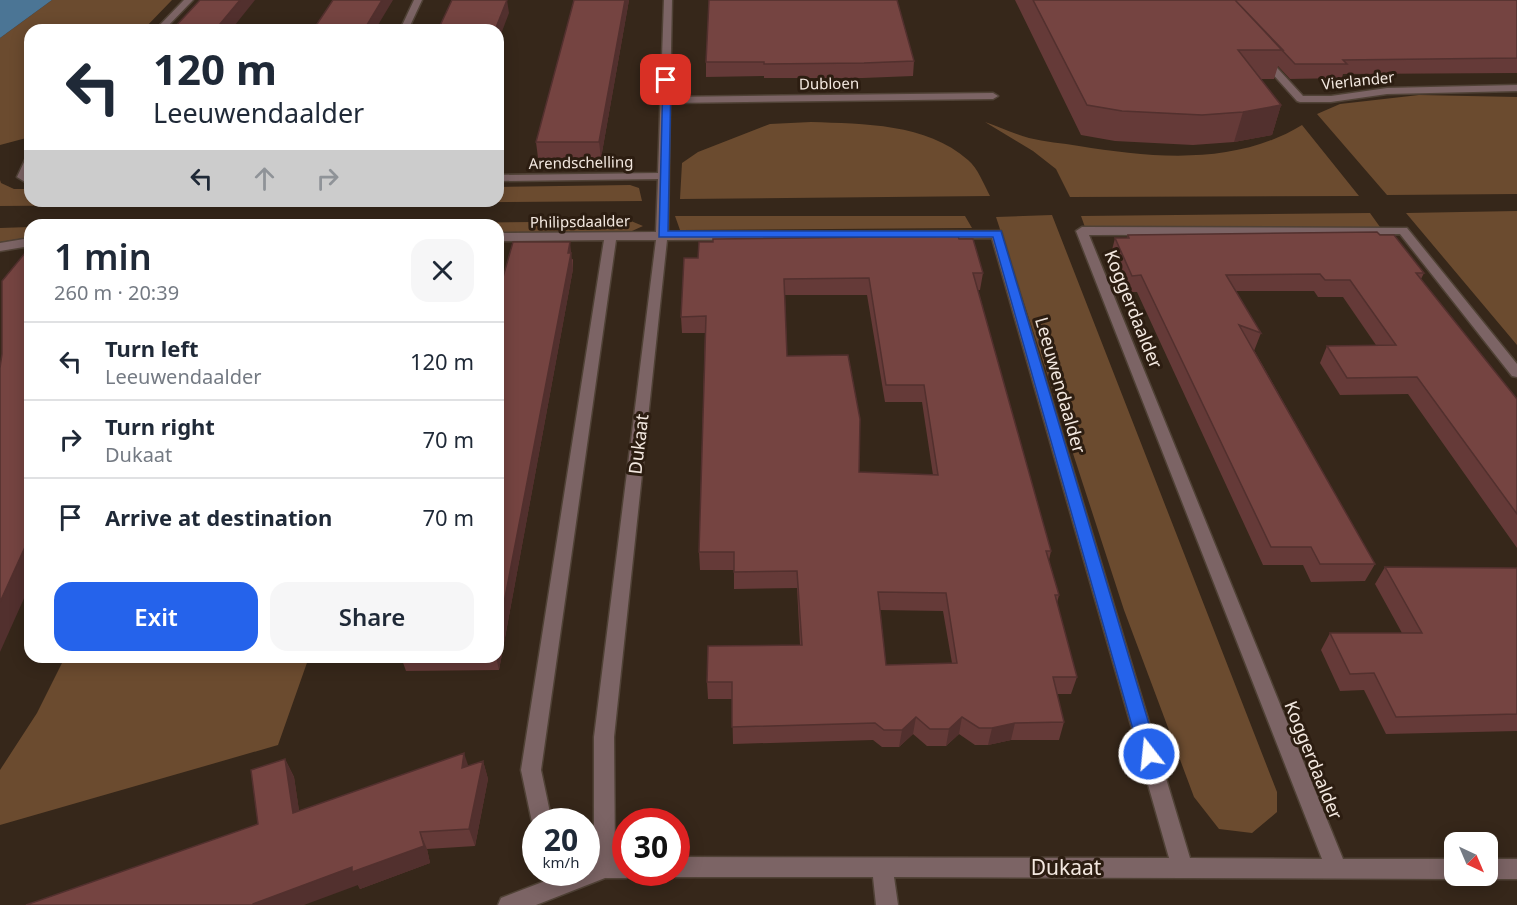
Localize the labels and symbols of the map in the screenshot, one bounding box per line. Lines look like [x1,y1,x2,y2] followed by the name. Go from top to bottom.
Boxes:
[640,54,691,105] pin
[1321,66,1395,94] street label: Vierlander
[799,72,859,94] street label: Dubloen
[529,151,633,173] street label: Arendschelling
[530,210,630,232] street label: Philipsdaalder
[1099,246,1169,372] street label: Koggerdaalder
[1030,314,1092,457] street label: Leeuwendaalder
[622,412,654,476] street label: Dukaat
[1279,697,1349,823] street label: Koggerdaalder
[1117,722,1181,786] position arrow
[612,808,690,886] speed limit sign: 30
[1444,832,1498,886] north arrow
[1031,853,1102,881] street label: Dukaat

